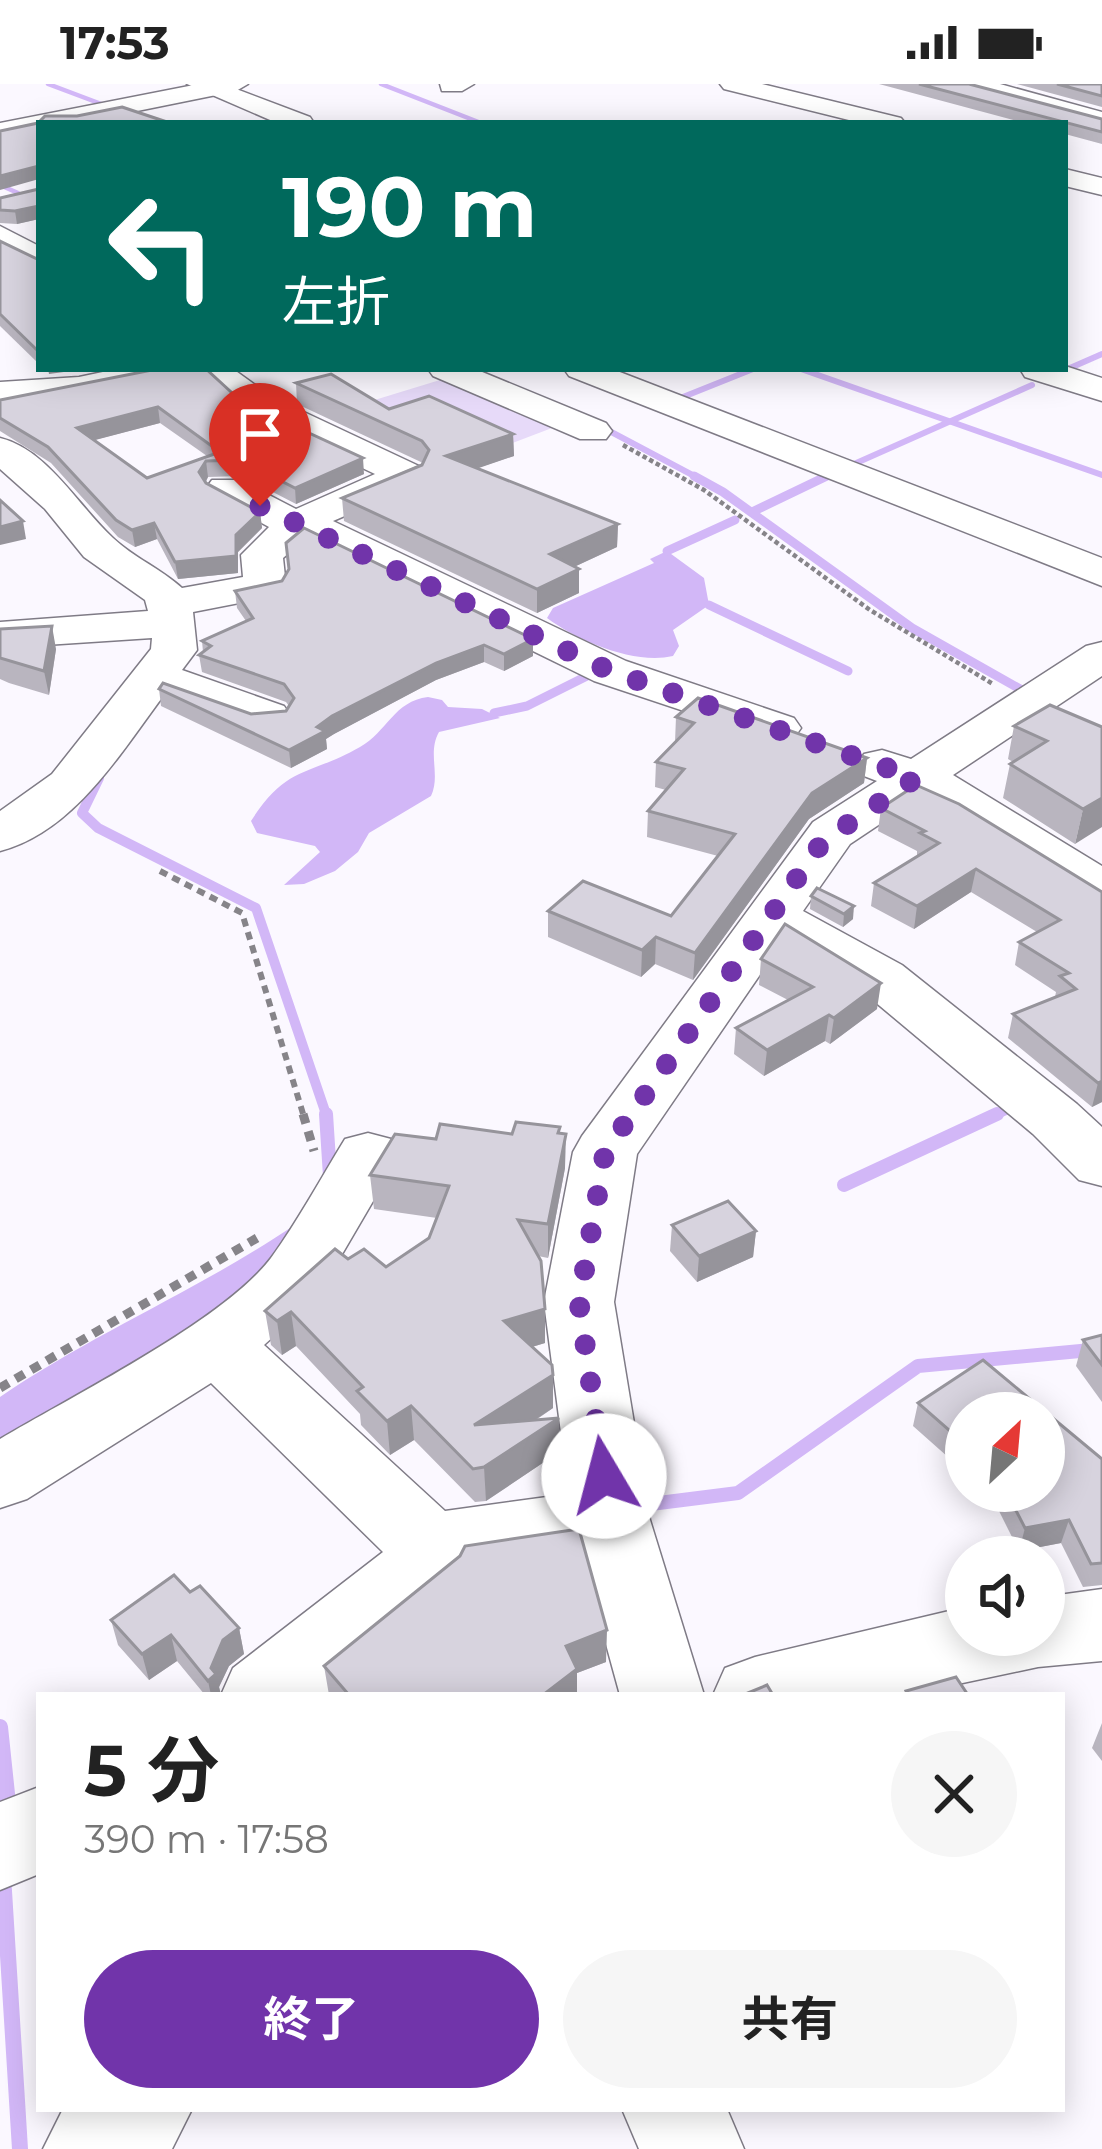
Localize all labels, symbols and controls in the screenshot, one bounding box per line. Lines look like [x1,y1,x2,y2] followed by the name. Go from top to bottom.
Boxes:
[60,15,170,70] text: 17:53
[282,156,537,258] text: 190 m
[84,168,240,324] icon: left
[282,269,390,335] text: 左折
[209,383,311,506] pin
[227,401,293,467] icon: arrive
[945,1392,1065,1512] north arrow
[945,1392,1065,1656] map controls
[541,1413,667,1539] position arrow
[945,1536,1065,1656] button: sound
[84,1726,219,1814] text: 5 分
[891,1731,1017,1857] button: close
[84,1815,329,1863] text: 390 m · 17:58
[84,1950,539,2088] button: 終了
[563,1950,1017,2088] button: 共有

